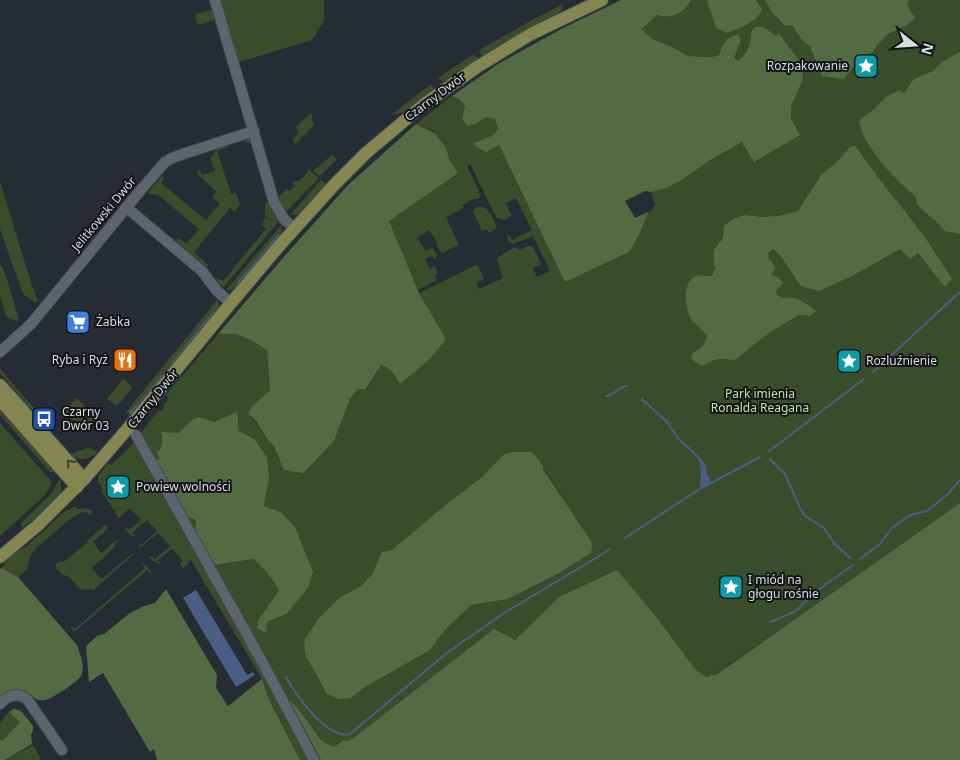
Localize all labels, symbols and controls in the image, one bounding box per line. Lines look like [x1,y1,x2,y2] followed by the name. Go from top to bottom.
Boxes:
[890,20,940,70] north arrow
[917,41,939,57] text: N
[853,53,879,79] place icon: Rozpakowanie
[767,57,848,74] place label: Rozpakowanie
[401,68,469,125] street label: Czarny Dwór
[67,173,140,255] street label: Jelitkowski Dwór
[65,309,91,335] supermarket icon: Żabka
[96,313,130,330] place label: Żabka
[112,347,138,373] restaurant icon: Ryba i Ryż
[836,348,862,374] place icon: Rozluźnienie
[52,351,108,368] place label: Ryba i Ryż
[866,352,937,369] place label: Rozluźnienie
[123,365,182,432] street label: Czarny Dwór
[711,385,809,416] park label: Park imienia Ronalda Reagana
[62,403,109,434] place label: Czarny Dwór 03
[31,406,57,432] bus stop icon: Czarny Dwór 03
[67,460,76,469] one-way arrow
[105,474,131,500] place icon: Powiew wolności
[136,478,231,495] place label: Powiew wolności
[748,571,819,602] place label: I miód na głogu rośnie
[718,574,744,600] place icon: I miód na głogu rośnie

